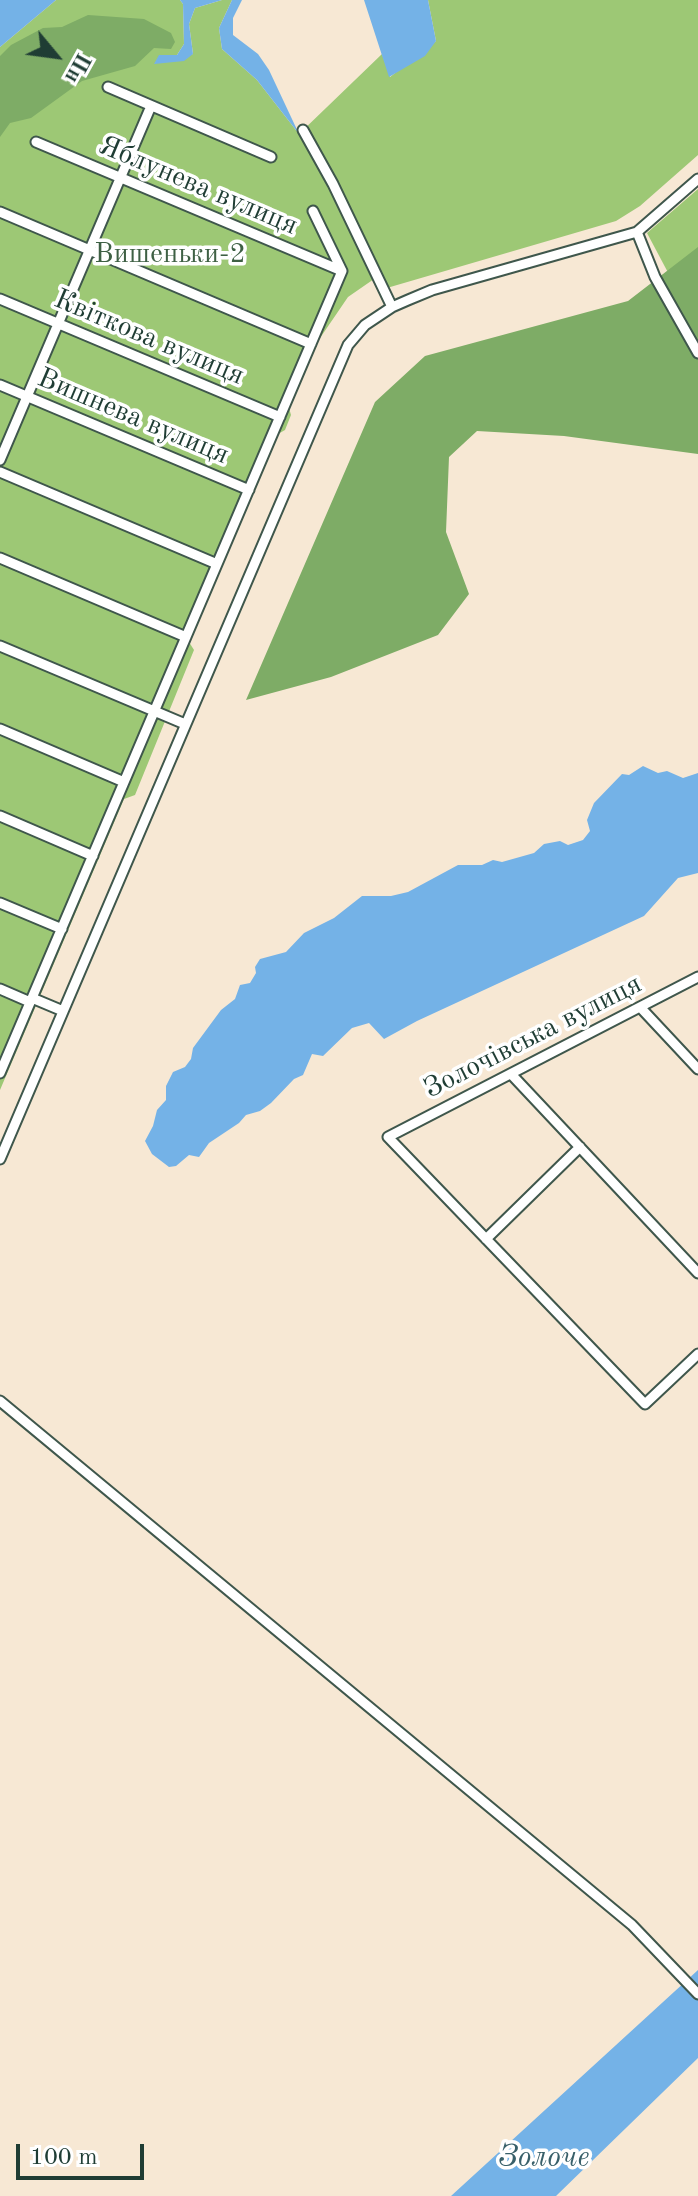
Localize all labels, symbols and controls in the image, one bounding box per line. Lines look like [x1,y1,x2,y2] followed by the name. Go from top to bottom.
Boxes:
[16,16,96,96] north arrow
[60,49,94,86] text: Пн
[93,129,303,243] street label: Яблунева вулиця
[94,238,246,272] park label: Вишеньки-2
[49,283,249,393] street label: Квіткова вулиця
[32,362,234,472] street label: Вишнева вулиця
[419,968,647,1106] street label: Золочівська вулиця
[20,2128,148,2178] scale bar
[498,2140,590,2176] water label: Золоче
[30,2146,98,2170] text: 100 m

